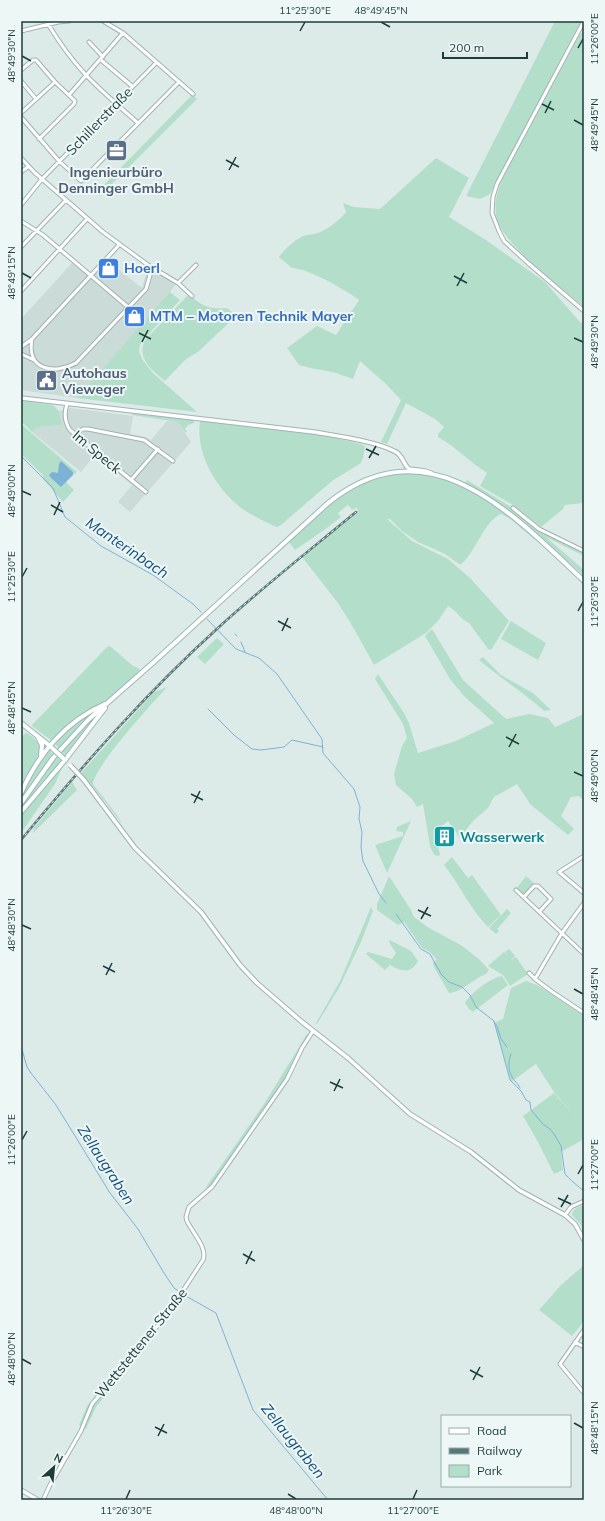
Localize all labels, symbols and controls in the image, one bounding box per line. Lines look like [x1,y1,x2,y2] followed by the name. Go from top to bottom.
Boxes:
[279,4,331,17] text: 11°25'30"E
[354,4,408,17] text: 48°49'45"N
[588,13,601,65] text: 11°26'00"E
[5,29,18,83] text: 48°49'30"N
[443,34,527,60] scale bar
[449,40,484,55] text: 200 m
[62,83,136,159] street label: Schillerstraße
[588,98,601,152] text: 48°49'45"N
[103,137,129,163] office icon: Ingenieurbüro Denninger GmbH
[58,163,174,197] place label: Ingenieurbüro Denninger GmbH
[5,246,18,300] text: 48°49'15"N
[95,255,121,281] shop icon: Hoerl
[124,259,160,277] place label: Hoerl
[122,303,148,329] shop icon: MTM – Motoren Technik Mayer
[150,307,353,325] place label: MTM – Motoren Technik Mayer
[588,315,601,369] text: 48°49'30"N
[61,364,127,398] place label: Autohaus Vieweger
[34,368,60,394] public building icon: Autohaus Vieweger
[69,426,126,478] street label: Im Speck
[5,464,18,518] text: 48°49'00"N
[82,513,173,582] water label: Manterinbach
[5,551,18,603] text: 11°25'30"E
[588,576,601,628] text: 11°26'30"E
[5,681,18,735] text: 48°48'45"N
[588,749,601,803] text: 48°49'00"N
[432,824,458,850] building icon: Wasserwerk
[460,828,545,846] place label: Wasserwerk
[5,898,18,952] text: 48°48'30"N
[588,967,601,1021] text: 48°48'45"N
[5,1114,18,1166] text: 11°26'00"E
[74,1121,139,1208] water label: Zellaugraben
[588,1139,601,1191] text: 11°27'00"E
[91,1284,191,1402] street label: Wettstettener Straße
[5,1332,18,1386] text: 48°48'00"N
[257,1399,330,1482] water label: Zellaugraben
[588,1401,601,1455] text: 48°48'15"N
[441,1415,571,1487] legend
[477,1423,506,1438] text: Road
[477,1443,523,1458] text: Railway
[34,1447,74,1487] north arrow
[52,1450,65,1466] text: N
[477,1463,503,1478] text: Park
[100,1504,152,1517] text: 11°26'30"E
[269,1504,323,1517] text: 48°48'00"N
[387,1504,439,1517] text: 11°27'00"E

